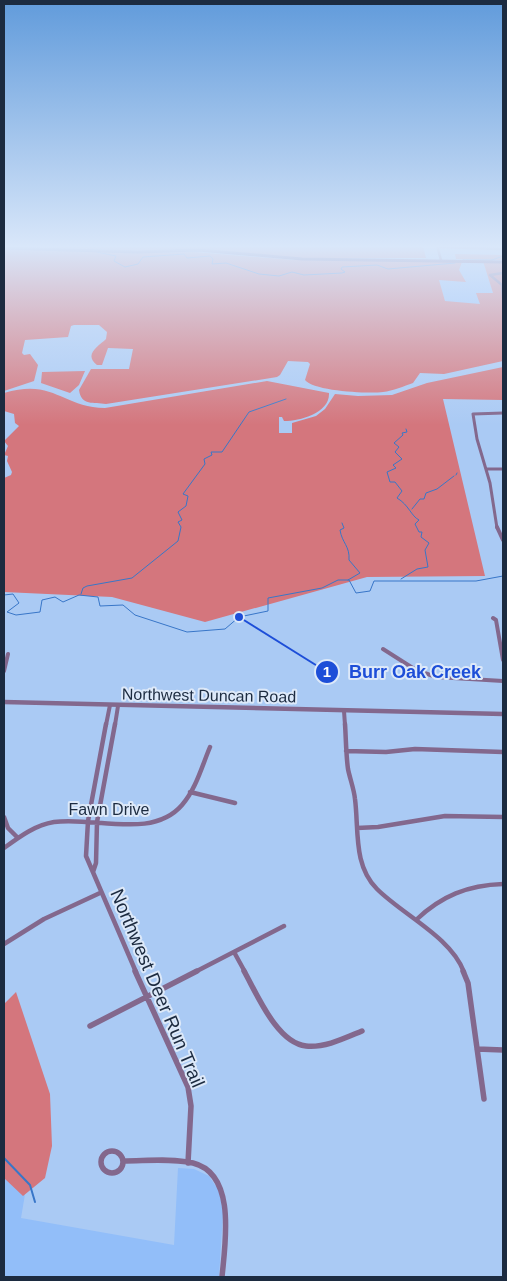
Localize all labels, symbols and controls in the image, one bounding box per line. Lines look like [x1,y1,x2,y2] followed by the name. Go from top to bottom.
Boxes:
[314,655,491,688] callout: Burr Oak Creek
[349,662,482,682] text: Burr Oak Creek
[323,663,331,680] text: 1
[122,685,296,706] street label: Northwest Duncan Road
[69,801,150,818] street label: Fawn Drive
[106,886,209,1090] street label: Northwest Deer Run Trail

